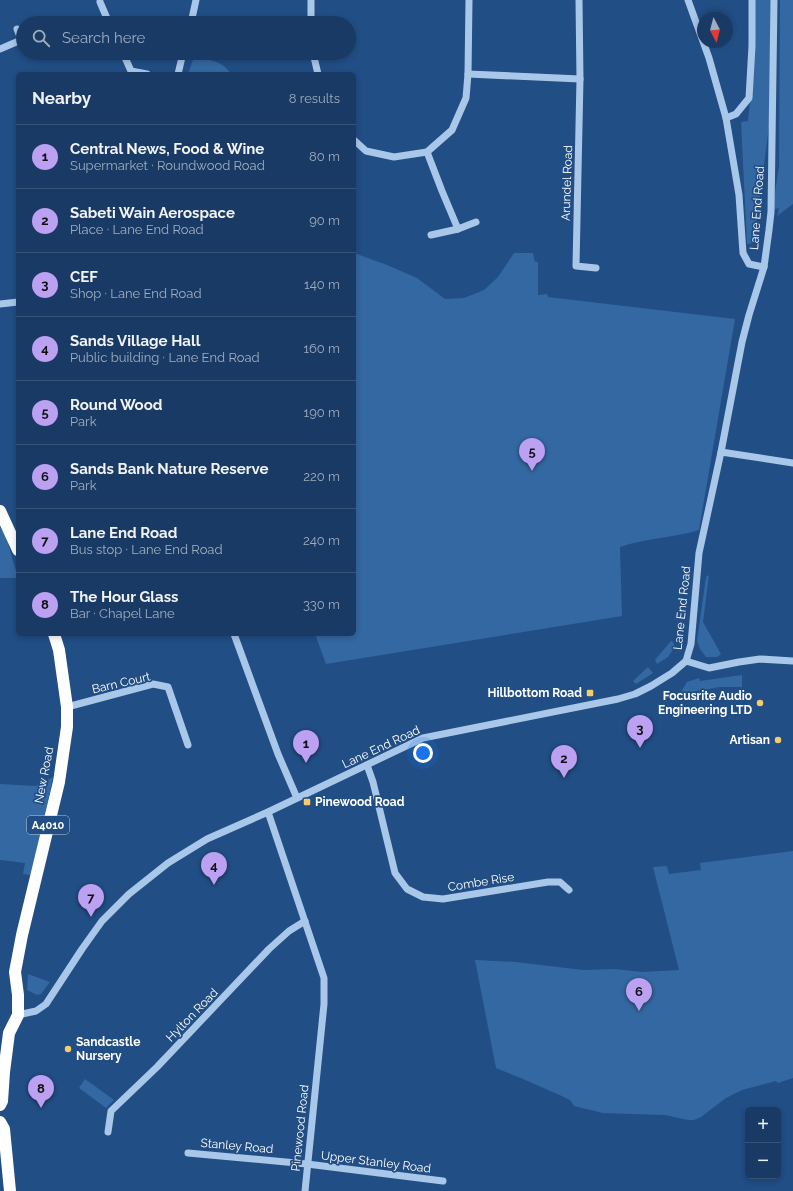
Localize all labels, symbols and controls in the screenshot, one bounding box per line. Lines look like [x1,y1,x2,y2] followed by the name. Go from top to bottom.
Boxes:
[697,12,733,48] north arrow
[16,16,356,60] search box
[30,27,52,49] icon: search
[62,29,145,47] text: Search here
[32,88,91,108] text: Nearby
[289,91,340,106] text: 8 results
[70,140,264,158] text: Central News, Food & Wine
[559,145,575,221] street label: Arundel Road
[42,149,48,164] text: 1
[309,149,340,164] text: 80 m
[70,158,265,173] text: Supermarket · Roundwood Road
[747,166,767,250] street label: Lane End Road
[70,204,235,222] text: Sabeti Wain Aerospace
[41,213,49,228] text: 2
[309,213,340,228] text: 90 m
[70,222,204,237] text: Place · Lane End Road
[70,268,98,286] text: CEF
[41,277,49,292] text: 3
[304,277,340,292] text: 140 m
[70,286,202,301] text: Shop · Lane End Road
[70,332,200,350] text: Sands Village Hall
[41,341,49,356] text: 4
[303,341,340,356] text: 160 m
[70,350,260,365] text: Public building · Lane End Road
[70,396,162,414] text: Round Wood
[41,405,49,420] text: 5
[304,405,340,420] text: 190 m
[70,414,97,429] text: Park
[519,438,545,471] pin: 5
[70,460,268,478] text: Sands Bank Nature Reserve
[41,469,49,484] text: 6
[303,469,340,484] text: 220 m
[70,478,97,493] text: Park
[70,524,177,542] text: Lane End Road
[41,533,49,548] text: 7
[303,533,340,548] text: 240 m
[70,542,223,557] text: Bus stop · Lane End Road
[671,565,693,651] street label: Lane End Road
[70,588,178,606] text: The Hour Glass
[41,597,49,612] text: 8
[303,597,340,612] text: 330 m
[70,606,175,621] text: Bar · Chapel Lane
[90,669,152,697] street label: Barn Court
[488,686,582,700] place label: Hillbottom Road
[585,688,595,698] marker: Hillbottom Road
[658,689,752,717] place label: Focusrite Audio Engineering LTD
[755,698,765,708] marker: Focusrite Audio Engineering LTD
[627,715,653,748] pin: 3
[340,723,422,771] street label: Lane End Road
[293,730,319,763] pin: 1
[730,733,770,747] place label: Artisan
[773,735,783,745] marker: Artisan
[413,743,433,763] your location
[551,745,577,778] pin: 2
[32,746,56,804] street label: New Road
[315,795,405,809] place label: Pinewood Road
[302,797,312,807] marker: Pinewood Road
[27,816,69,834] road number: A4010
[201,852,227,885] pin: 4
[447,870,515,894] street label: Combe Rise
[78,884,104,917] pin: 7
[626,978,652,1011] pin: 6
[163,985,221,1045] street label: Hylton Road
[76,1035,140,1063] place label: Sandcastle Nursery
[63,1044,73,1054] marker: Sandcastle Nursery
[28,1075,54,1108] pin: 8
[288,1084,312,1172] street label: Pinewood Road
[745,1107,781,1179] map controls
[745,1107,781,1143] button: +
[200,1136,274,1156] street label: Stanley Road
[745,1143,781,1179] button: −
[320,1148,432,1176] street label: Upper Stanley Road

